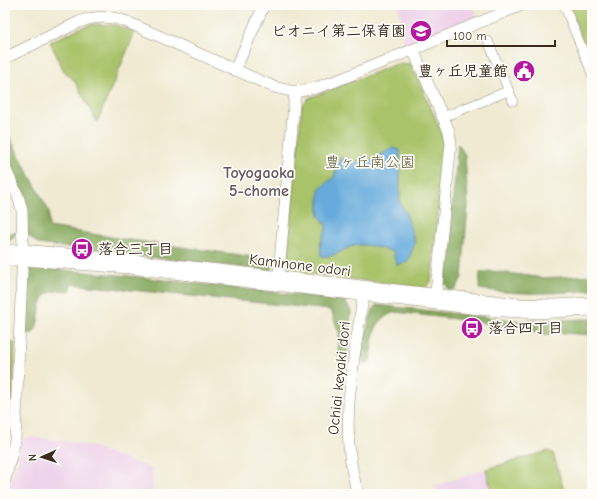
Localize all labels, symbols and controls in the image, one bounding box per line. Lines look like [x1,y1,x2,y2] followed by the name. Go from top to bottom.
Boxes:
[408,18,434,44] school or university icon: ピオニイ第二保育園
[271,22,406,40] place label: ピオニイ第二保育園
[447,22,555,48] scale bar
[453,29,486,43] text: 100 m
[511,58,537,84] public building icon: 豊ヶ丘児童館
[418,62,508,80] place label: 豊ヶ丘児童館
[325,153,415,171] park label: 豊ヶ丘南公園
[223,164,295,200] district label: Toyogaoka 5-chome
[69,236,95,262] bus stop icon: 落合三丁目
[98,240,173,258] place label: 落合三丁目
[248,250,352,280] street label: Kaminone odori
[459,315,485,341] bus stop icon: 落合四丁目
[488,319,563,337] place label: 落合四丁目
[324,320,354,436] street label: Ochiai keyaki dori
[22,437,62,477] north arrow
[26,454,39,461] text: N

